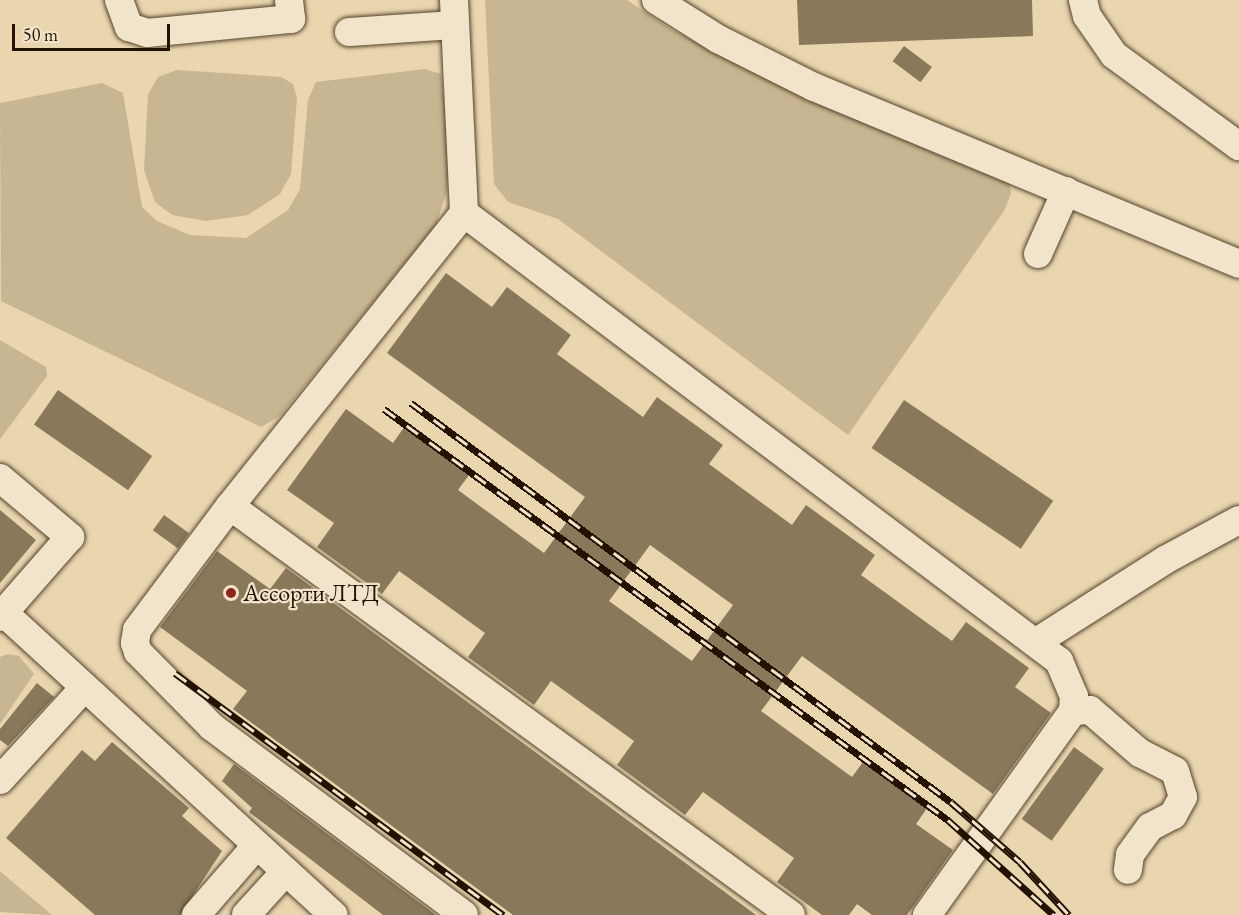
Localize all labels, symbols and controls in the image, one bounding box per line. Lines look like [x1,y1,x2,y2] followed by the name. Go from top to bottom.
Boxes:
[15,12,172,50] scale bar
[23,23,58,46] text: 50 m
[243,579,379,607] place label: Ассорти ЛТД
[224,586,238,600] marker: Ассорти ЛТД

